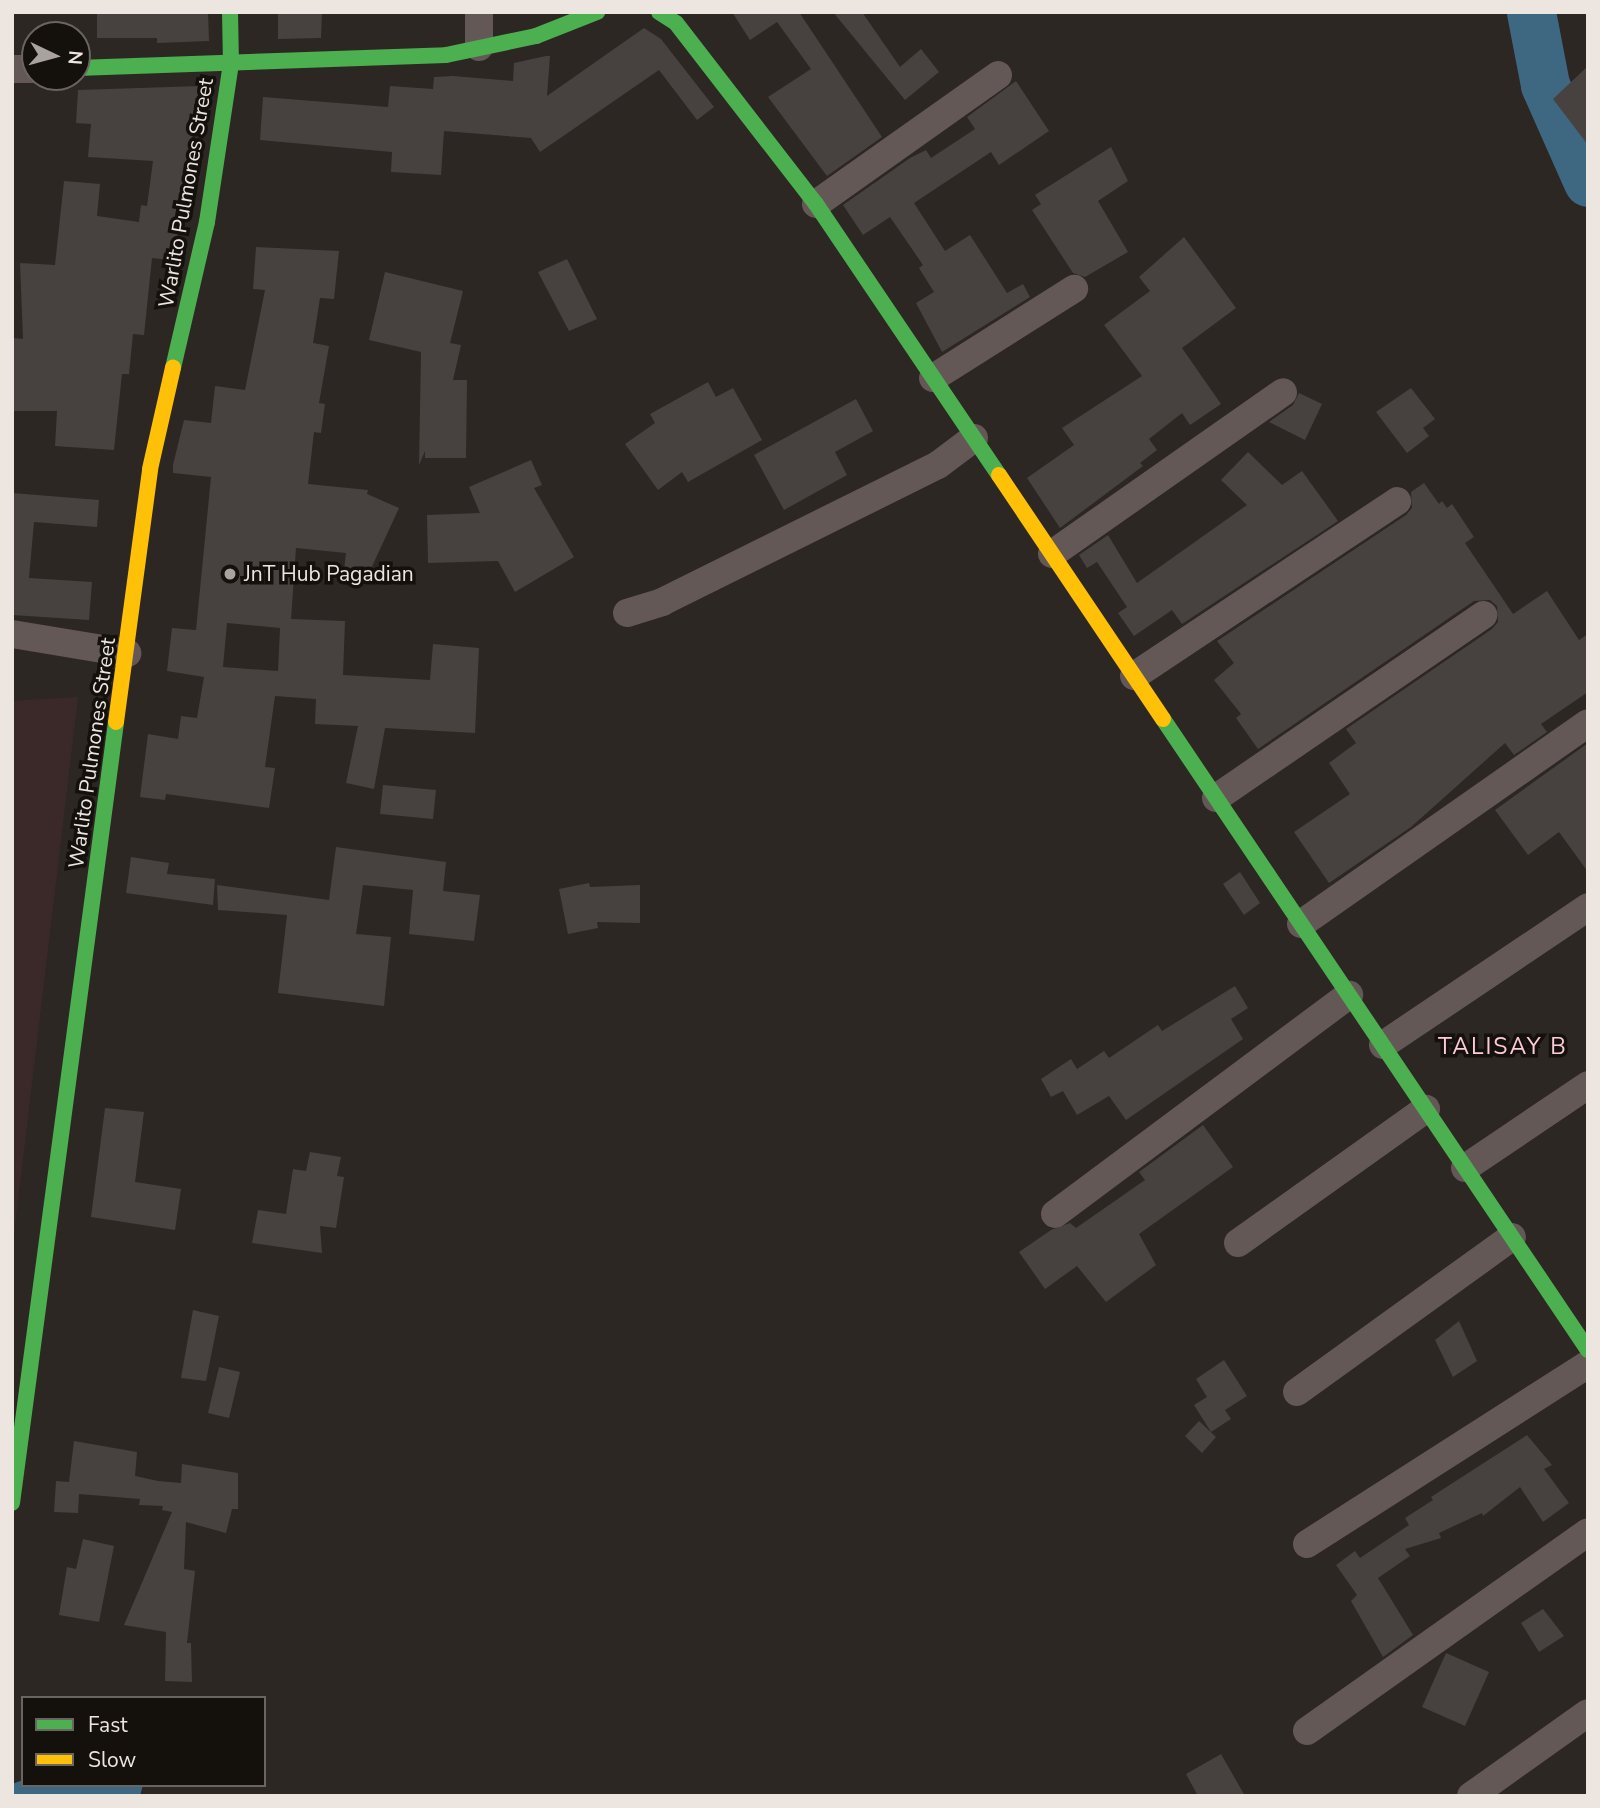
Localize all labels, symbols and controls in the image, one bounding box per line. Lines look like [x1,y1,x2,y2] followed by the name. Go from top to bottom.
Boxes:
[21,21,91,91] north arrow
[61,49,88,66] text: N
[153,76,219,310] street label: Warlito Pulmones Street
[244,561,414,587] place label: JnT Hub Pagadian
[222,566,238,582] marker: JnT Hub Pagadian
[63,636,121,870] street label: Warlito Pulmones Street
[1439,1033,1567,1061] district label: TALISAY B
[21,1696,266,1787] legend
[88,1711,128,1739] text: Fast
[88,1746,136,1774] text: Slow

